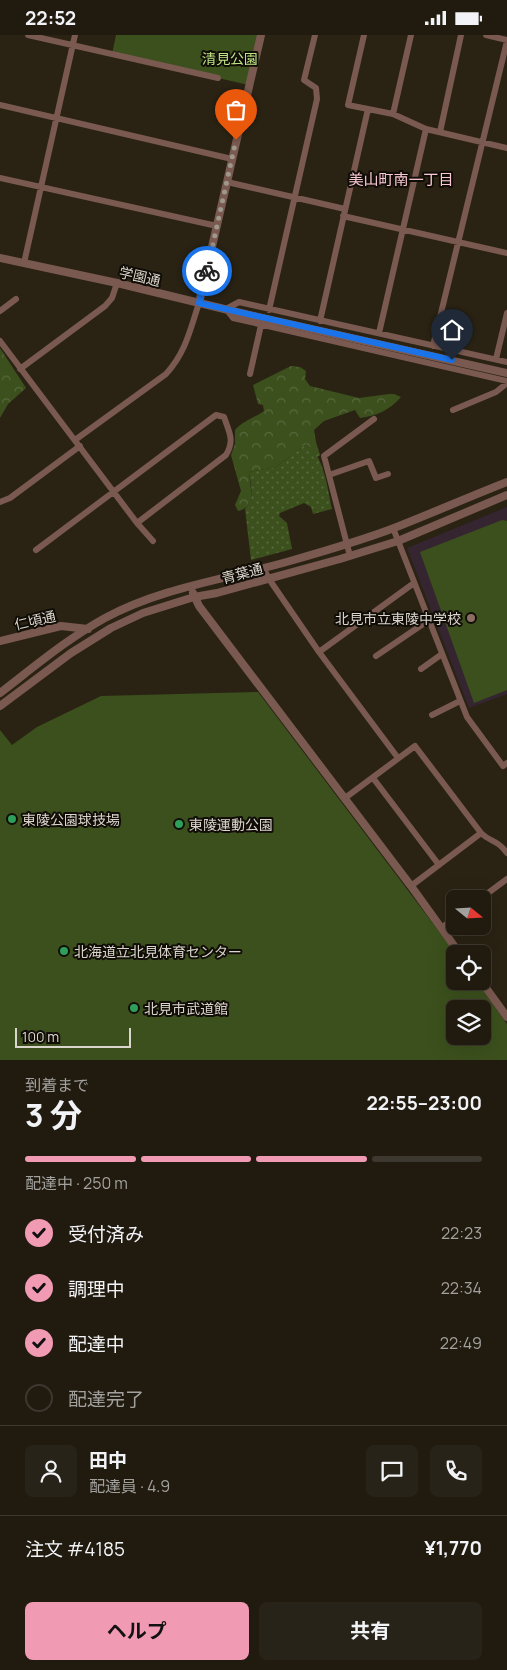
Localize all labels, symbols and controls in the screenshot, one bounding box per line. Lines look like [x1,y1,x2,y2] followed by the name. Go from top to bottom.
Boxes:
[25,5,76,31] text: 22:52
[202,49,258,68] park label: 清見公園
[215,89,257,140] pin
[222,96,250,124] icon: bag
[348,169,454,190] district label: 美山町南一丁目
[182,246,232,296] courier
[193,257,221,285] icon: bike
[117,262,163,290] street label: 学園通
[431,309,473,360] pin
[438,316,466,344] icon: home
[219,558,265,588] street label: 青葉通
[12,606,58,634] street label: 仁頃通
[335,609,461,628] place label: 北見市立東陵中学校
[465,612,477,624] marker: 北見市立東陵中学校
[22,810,120,829] place label: 東陵公園球技場
[6,813,18,825] marker: 東陵公園球技場
[189,815,273,834] place label: 東陵運動公園
[173,818,185,830] marker: 東陵運動公園
[446,890,491,935] north arrow
[446,890,491,1045] map controls
[74,942,242,961] place label: 北海道立北見体育センター
[58,945,70,957] marker: 北海道立北見体育センター
[446,945,491,990] button: locate
[144,999,228,1018] place label: 北見市武道館
[446,1000,491,1045] button: layers
[128,1002,140,1014] marker: 北見市武道館
[15,1025,131,1048] scale bar
[22,1027,59,1046] text: 100 m
[25,1074,89,1096] text: 到着まで
[366,1090,482,1116] text: 22:55–23:00
[25,1093,82,1137] text: 3 分
[25,1172,128,1194] text: 配達中 · 250 m
[25,1219,53,1247] icon: check
[68,1221,144,1247] text: 受付済み
[441,1222,482,1244] text: 22:23
[25,1274,53,1302] icon: check
[68,1276,125,1302] text: 調理中
[441,1277,482,1299] text: 22:34
[25,1329,53,1357] icon: check
[68,1331,125,1357] text: 配達中
[440,1332,482,1354] text: 22:49
[68,1386,144,1412] text: 配達完了
[25,1445,77,1497] button: person
[366,1445,418,1497] button: chat
[430,1445,482,1497] button: phone
[89,1447,127,1473] text: 田中
[89,1475,170,1497] text: 配達員 · 4.9
[424,1535,482,1561] text: ¥1,770
[25,1536,125,1562] text: 注文 #4185
[25,1602,249,1660] button: ヘルプ
[259,1602,482,1660] button: 共有

